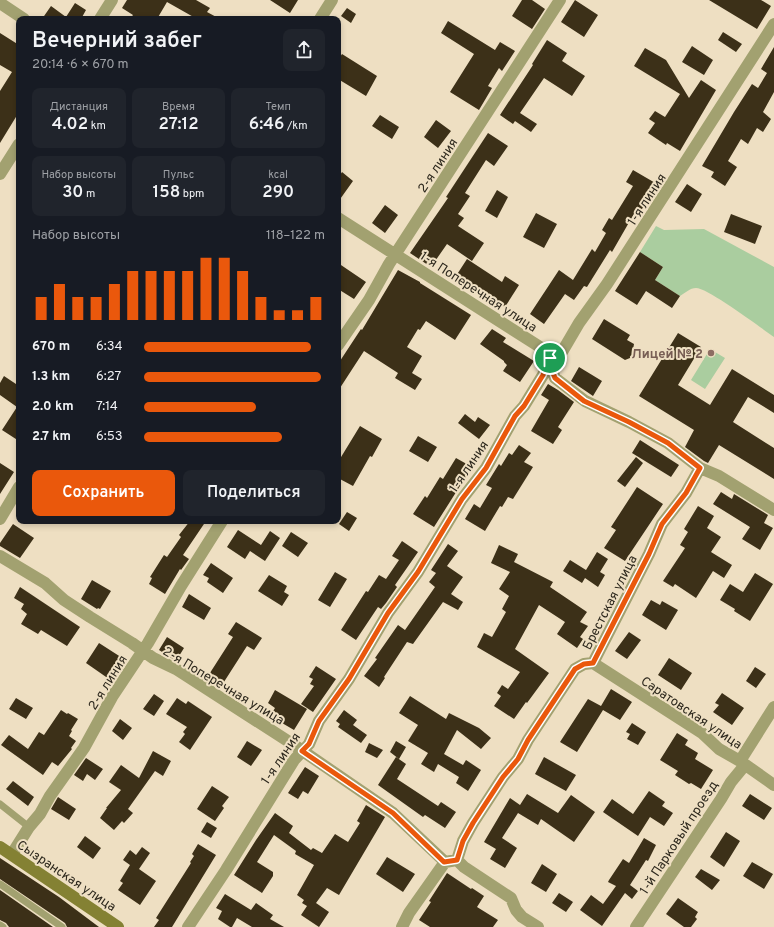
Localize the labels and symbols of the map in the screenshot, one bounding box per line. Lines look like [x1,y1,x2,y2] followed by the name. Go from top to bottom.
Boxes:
[415,136,462,196] street label: 2-я линия
[625,171,670,229] street label: 1-я линия
[416,249,539,337] street label: 1-я Поперечная улица
[533,341,567,375] pin
[632,347,703,363] place label: Лицей № 2
[706,348,716,358] marker: Лицей № 2
[446,438,493,496] street label: 1-я линия
[580,553,642,653] street label: Брестская улица
[159,644,287,729] street label: 2-я Поперечная улица
[86,653,132,713] street label: 2-я линия
[637,674,745,754] street label: Саратовская улица
[258,730,305,788] street label: 1-я линия
[637,778,723,898] street label: 1-й Парковый проезд
[13,838,119,916] street label: Сызранская улица

